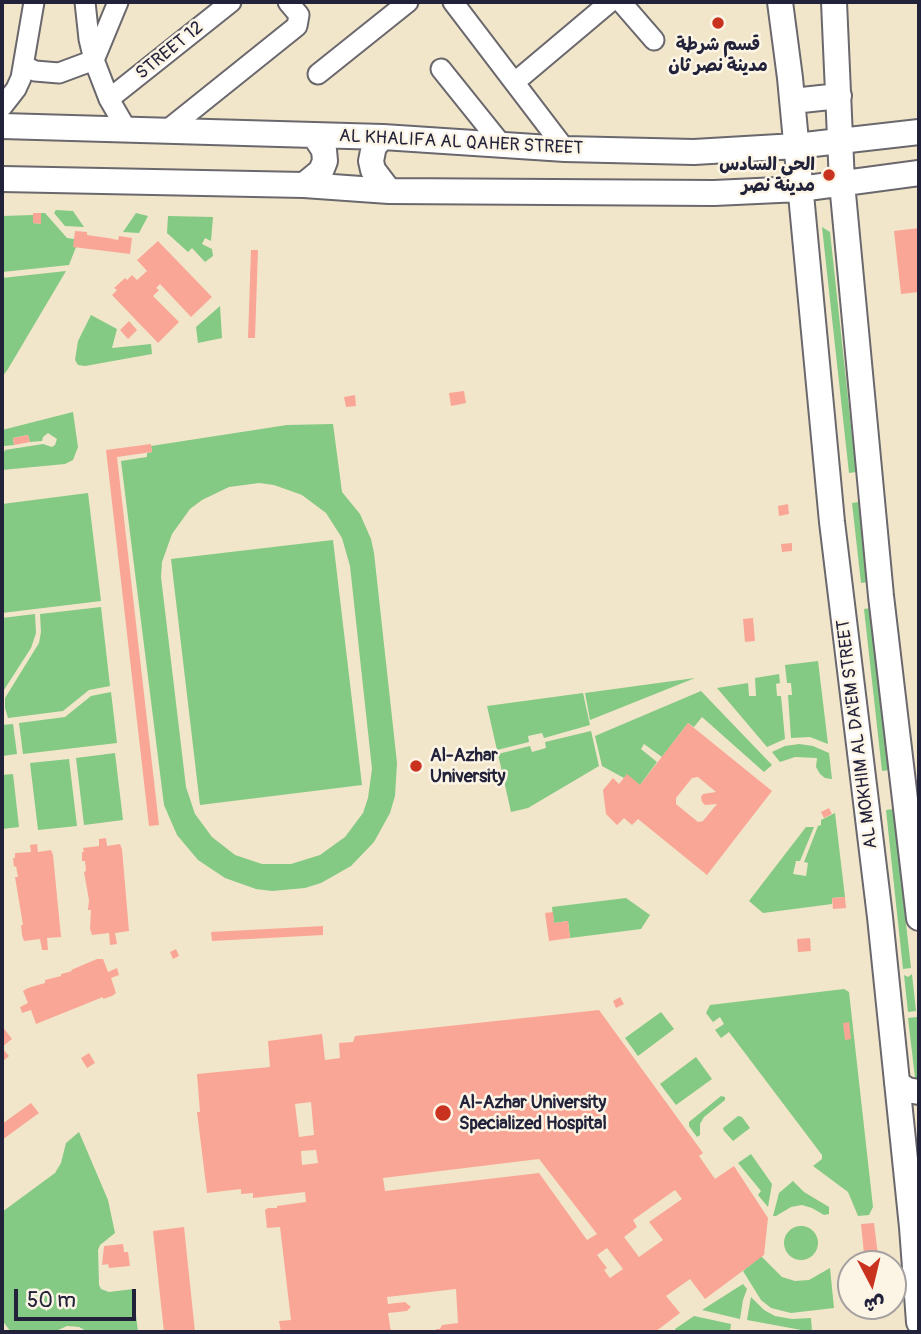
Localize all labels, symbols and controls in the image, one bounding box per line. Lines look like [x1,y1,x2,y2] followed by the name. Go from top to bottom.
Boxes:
[710,15,726,31] marker: قسم شرطة مدينة نصر ثان
[132,17,208,85] street label: STREET 12
[668,34,768,76] place label: قسم شرطة مدينة نصر ثان
[338,126,584,160] street label: AL KHALIFA AL QAHER STREET
[719,154,815,196] place label: الحى السادس مدينة نصر
[821,167,837,183] marker: الحى السادس مدينة نصر
[833,618,883,850] street label: AL MOKHIM AL DA'EM STREET
[430,745,505,788] place label: Al-Azhar University
[408,758,424,774] marker: Al-Azhar University
[459,1092,607,1134] place label: Al-Azhar University Specialized Hospital
[433,1103,453,1123] marker: Al-Azhar University Specialized Hospital
[837,1250,907,1320] north arrow
[18,1274,140,1318] scale bar
[27,1287,76,1314] text: 50 m
[862,1291,886,1317] text: ش

